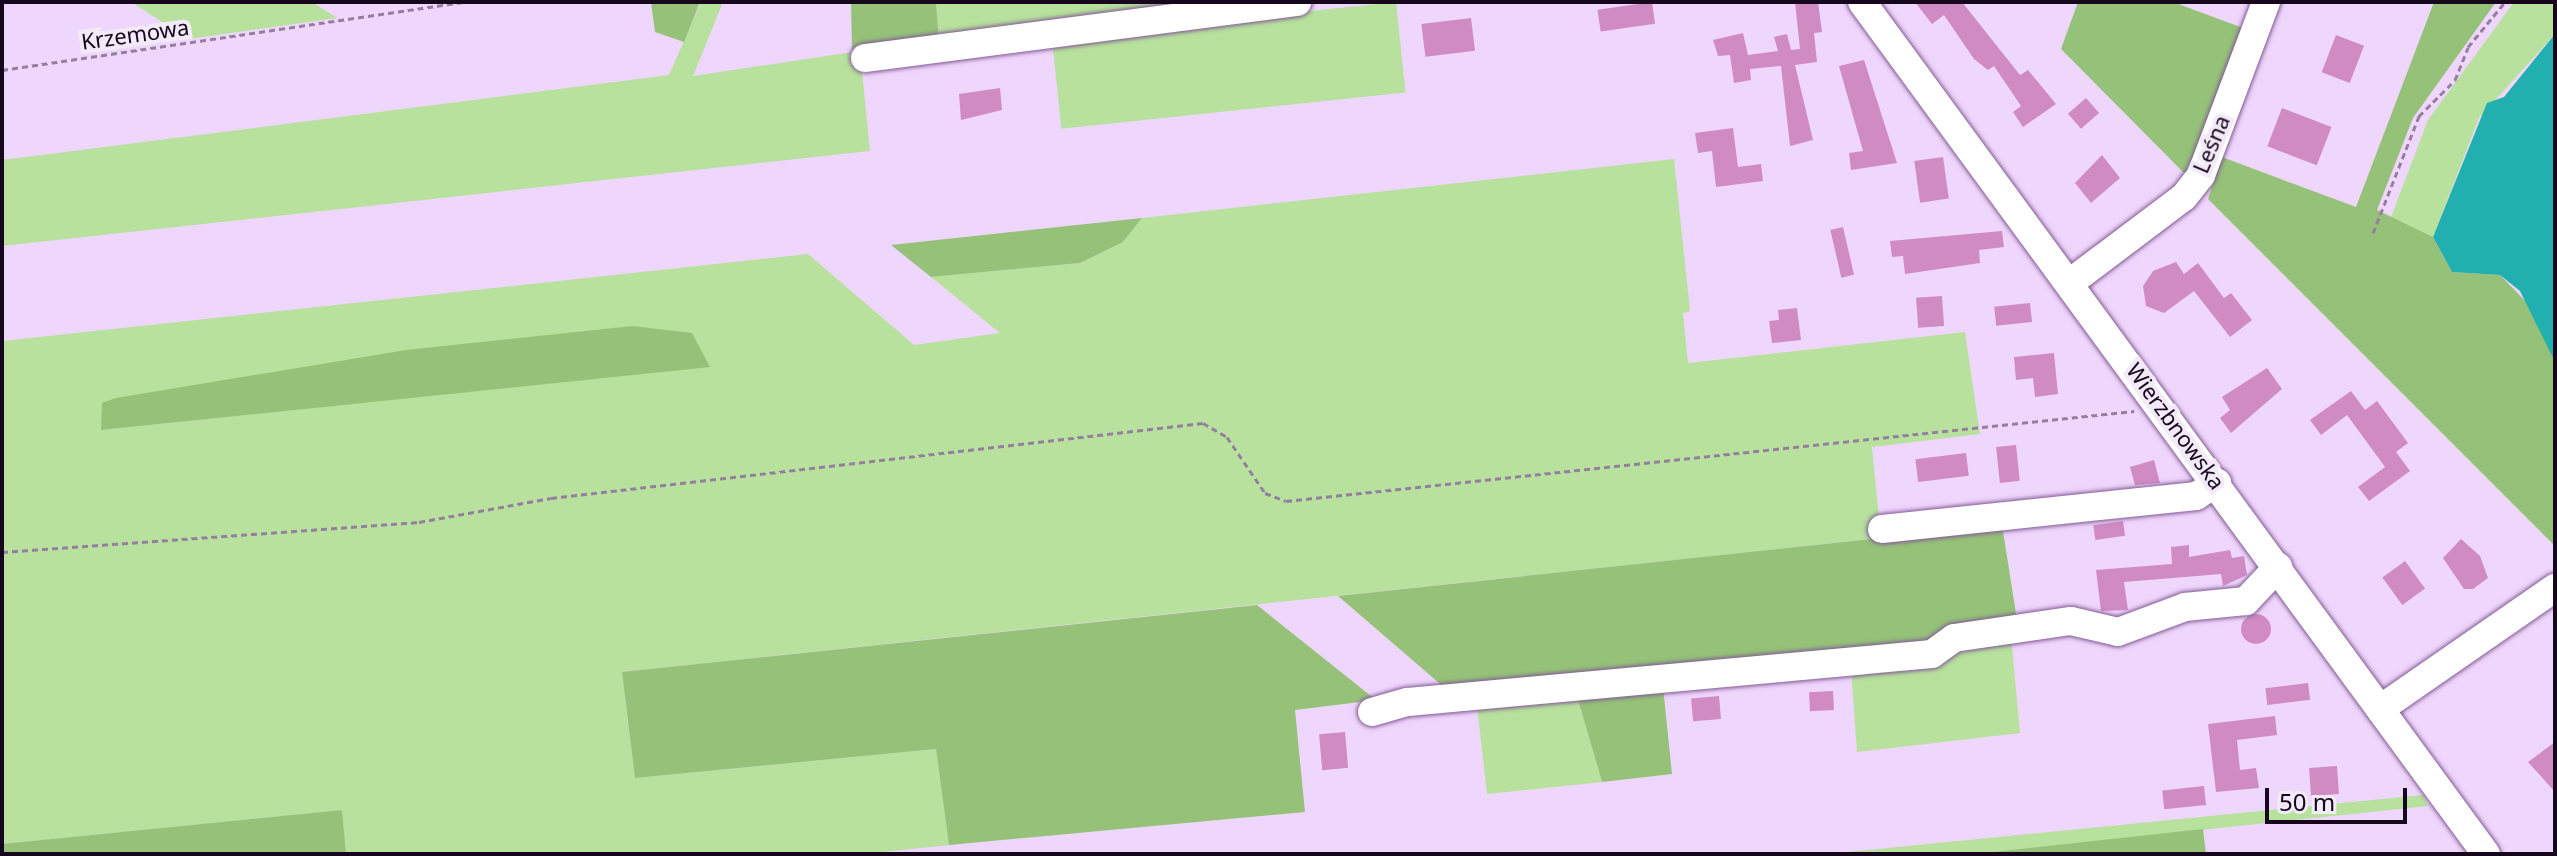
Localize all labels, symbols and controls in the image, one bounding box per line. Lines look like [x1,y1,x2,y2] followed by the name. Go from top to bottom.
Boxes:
[79,13,191,55] street label: Krzemowa
[2187,111,2235,177] street label: Leśna
[2121,358,2231,494] street label: Wierzbnowska
[2269,772,2411,822] scale bar
[2279,785,2335,818] text: 50 m

